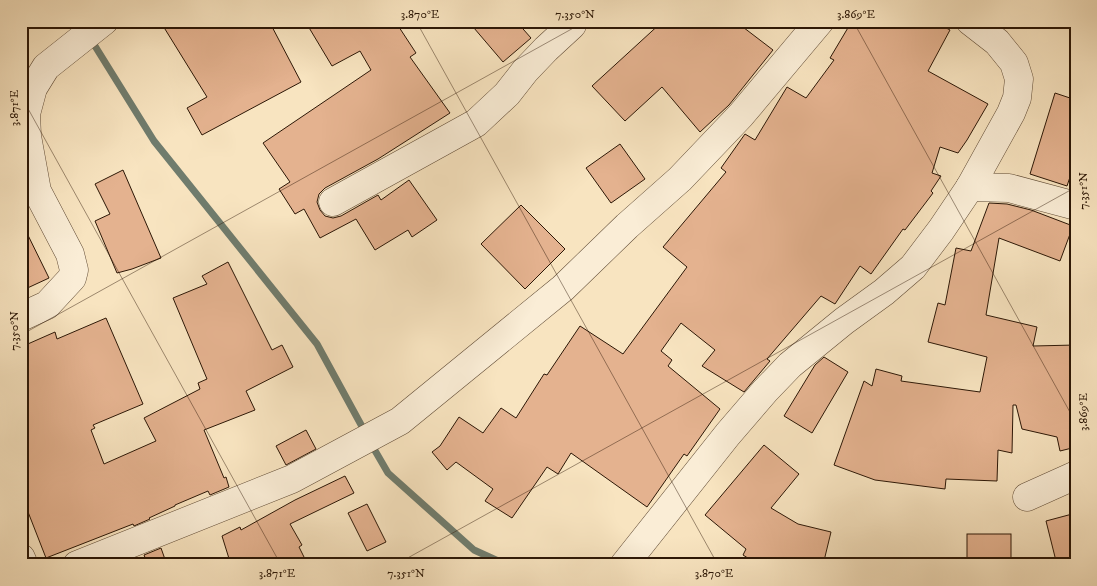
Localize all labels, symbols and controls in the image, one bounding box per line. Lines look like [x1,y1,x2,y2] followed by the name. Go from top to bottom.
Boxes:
[401,7,440,22] text: 3.870°E
[555,7,595,22] text: 7.350°N
[837,7,875,22] text: 3.869°E
[7,89,22,126] text: 3.871°E
[1076,172,1091,210] text: 7.351°N
[7,311,22,351] text: 7.350°N
[1076,393,1091,431] text: 3.869°E
[259,566,296,581] text: 3.871°E
[387,566,425,581] text: 7.351°N
[695,566,734,581] text: 3.870°E

